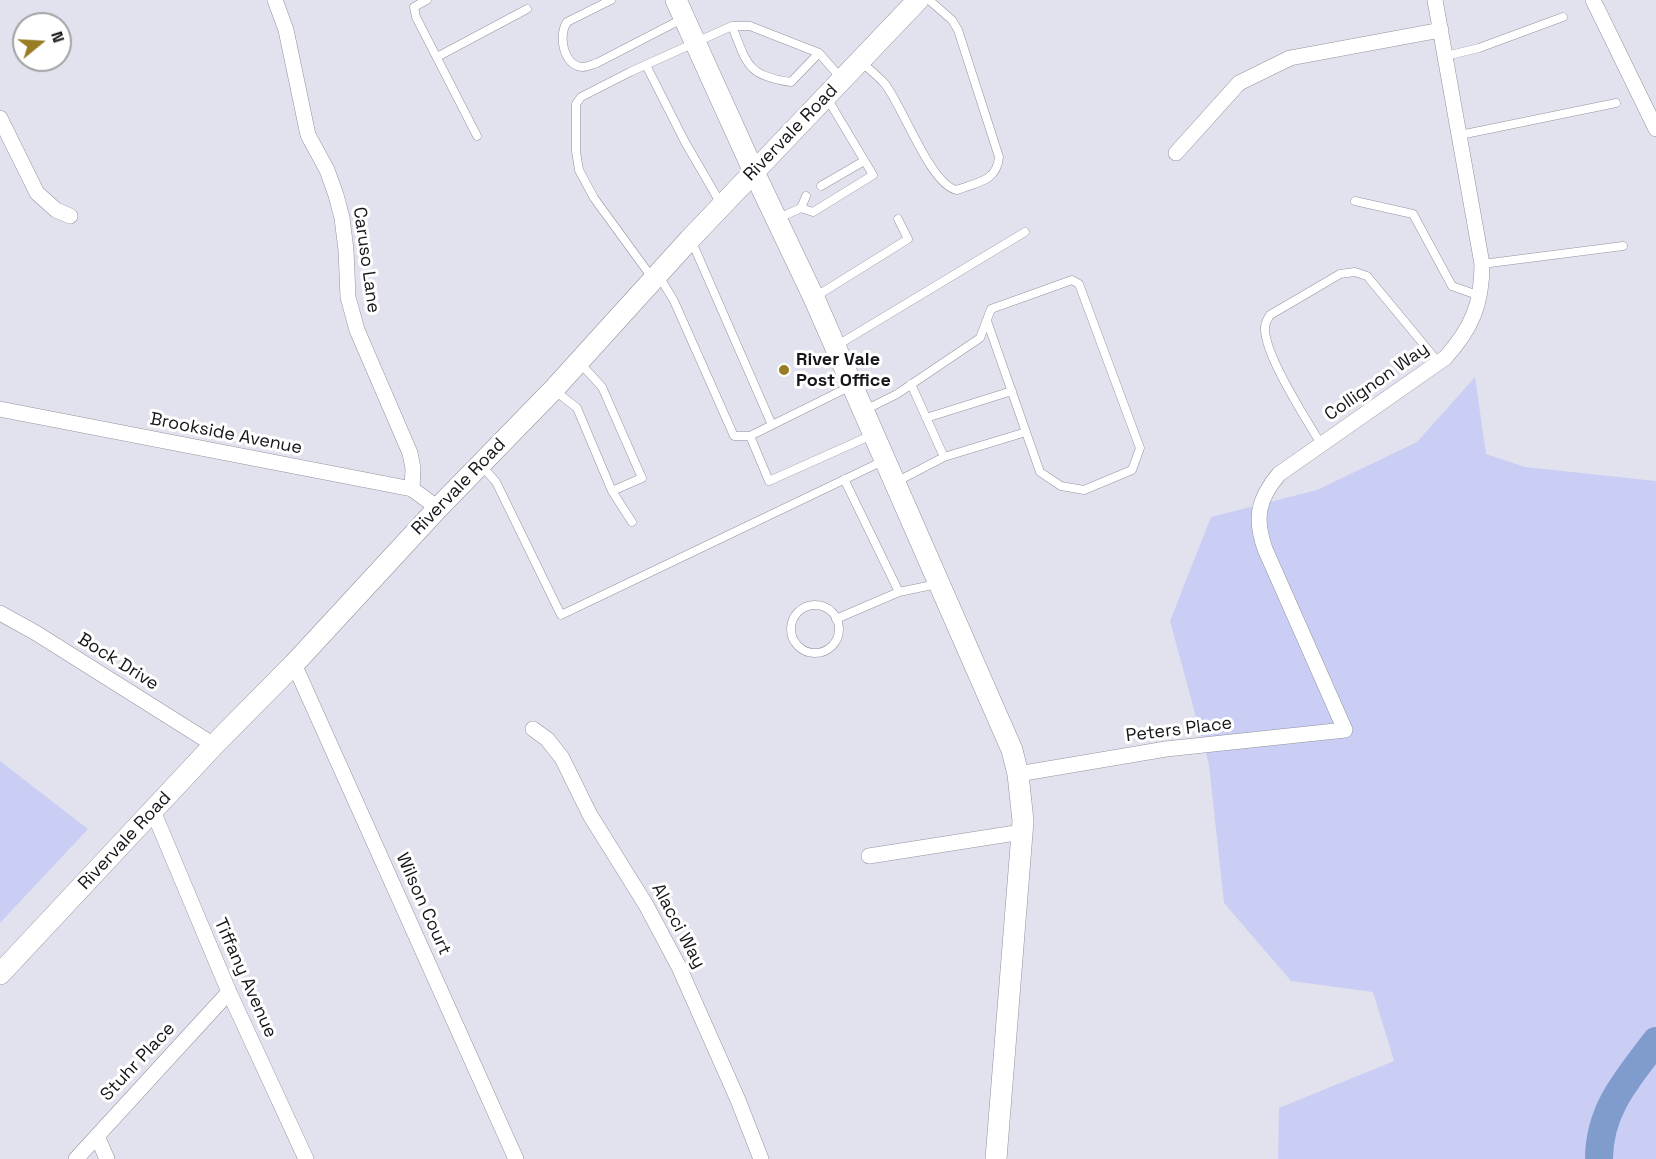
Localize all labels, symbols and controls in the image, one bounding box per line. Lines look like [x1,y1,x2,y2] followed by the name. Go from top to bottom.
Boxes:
[12,12,72,72] north arrow
[46,29,69,45] text: N
[739,80,843,186] street label: Rivervale Road
[348,206,384,314] street label: Caruso Lane
[1321,338,1433,426] street label: Collignon Way
[796,349,891,392] place label: River Vale Post Office
[777,363,791,377] marker: River Vale Post Office
[148,409,304,459] street label: Brookside Avenue
[407,434,511,540] street label: Rivervale Road
[74,629,162,695] street label: Bock Drive
[1125,713,1233,747] street label: Peters Place
[74,787,176,895] street label: Rivervale Road
[391,850,455,958] street label: Wilson Court
[647,880,709,972] street label: Alacci Way
[209,915,281,1041] street label: Tiffany Avenue
[96,1018,180,1106] street label: Stuhr Place

